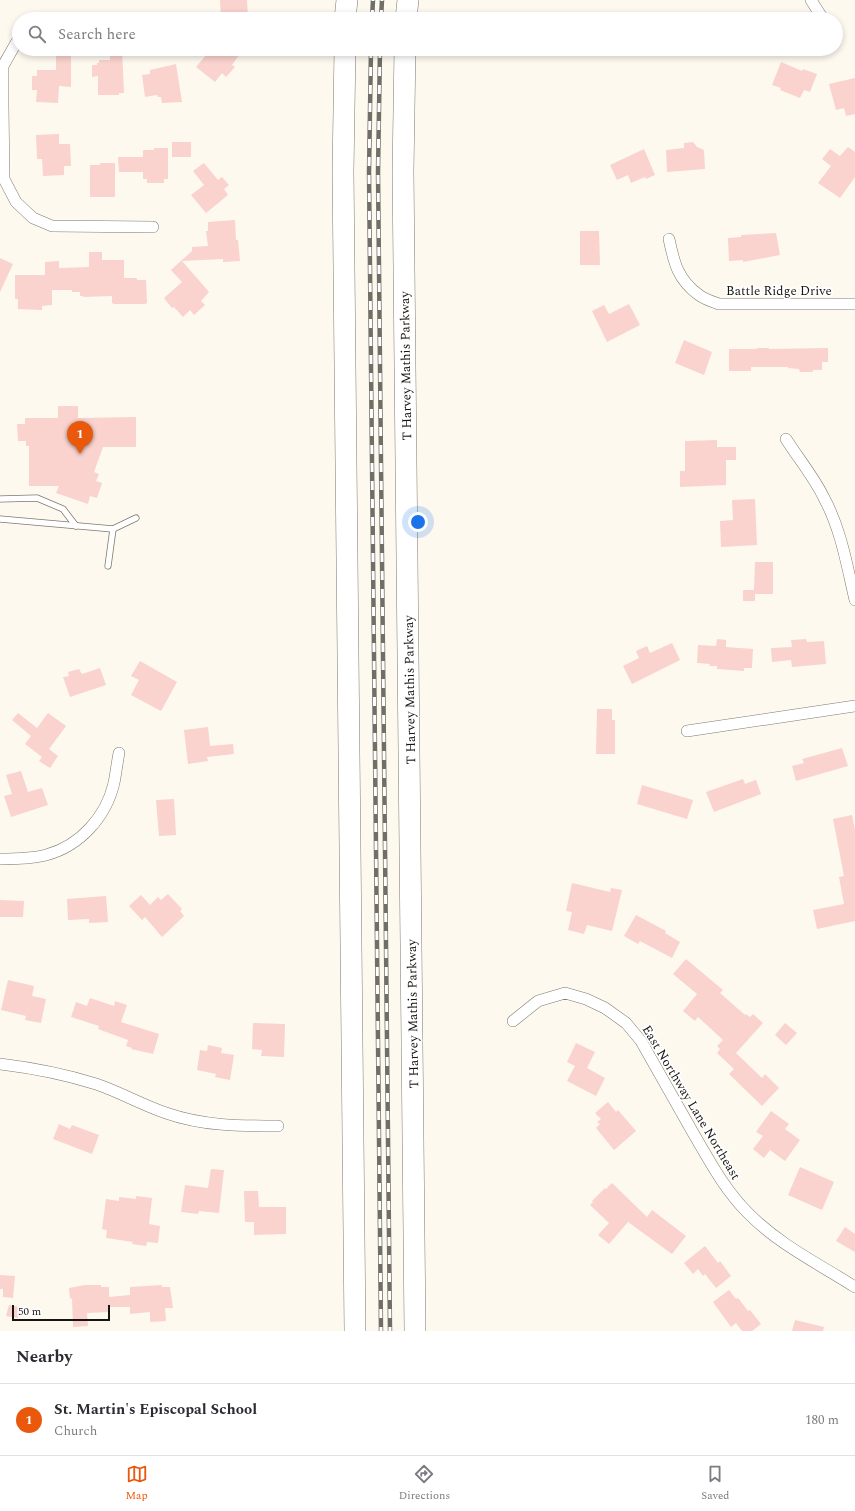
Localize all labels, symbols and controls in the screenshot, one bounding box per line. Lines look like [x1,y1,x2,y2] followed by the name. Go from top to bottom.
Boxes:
[12,12,843,56] search box
[26,23,48,45] icon: search
[58,23,136,46] text: Search here
[726,281,832,301] street label: Battle Ridge Drive
[395,291,417,441] street label: T Harvey Mathis Parkway
[67,421,93,454] pin: 1
[408,512,428,532] your location
[399,615,421,765] street label: T Harvey Mathis Parkway
[402,939,424,1089] street label: T Harvey Mathis Parkway
[637,1021,746,1184] street label: East Northway Lane Northeast
[12,1303,110,1322] scale bar
[18,1303,41,1320] text: 50 m
[16,1344,72,1370] text: Nearby
[54,1398,257,1421] text: St. Martin's Episcopal School
[25,1410,33,1430] text: 1
[805,1410,839,1430] text: 180 m
[54,1421,97,1441] text: Church
[126,1463,148,1504] tab: Map
[399,1463,450,1504] tab: Directions
[701,1463,729,1504] tab: Saved

